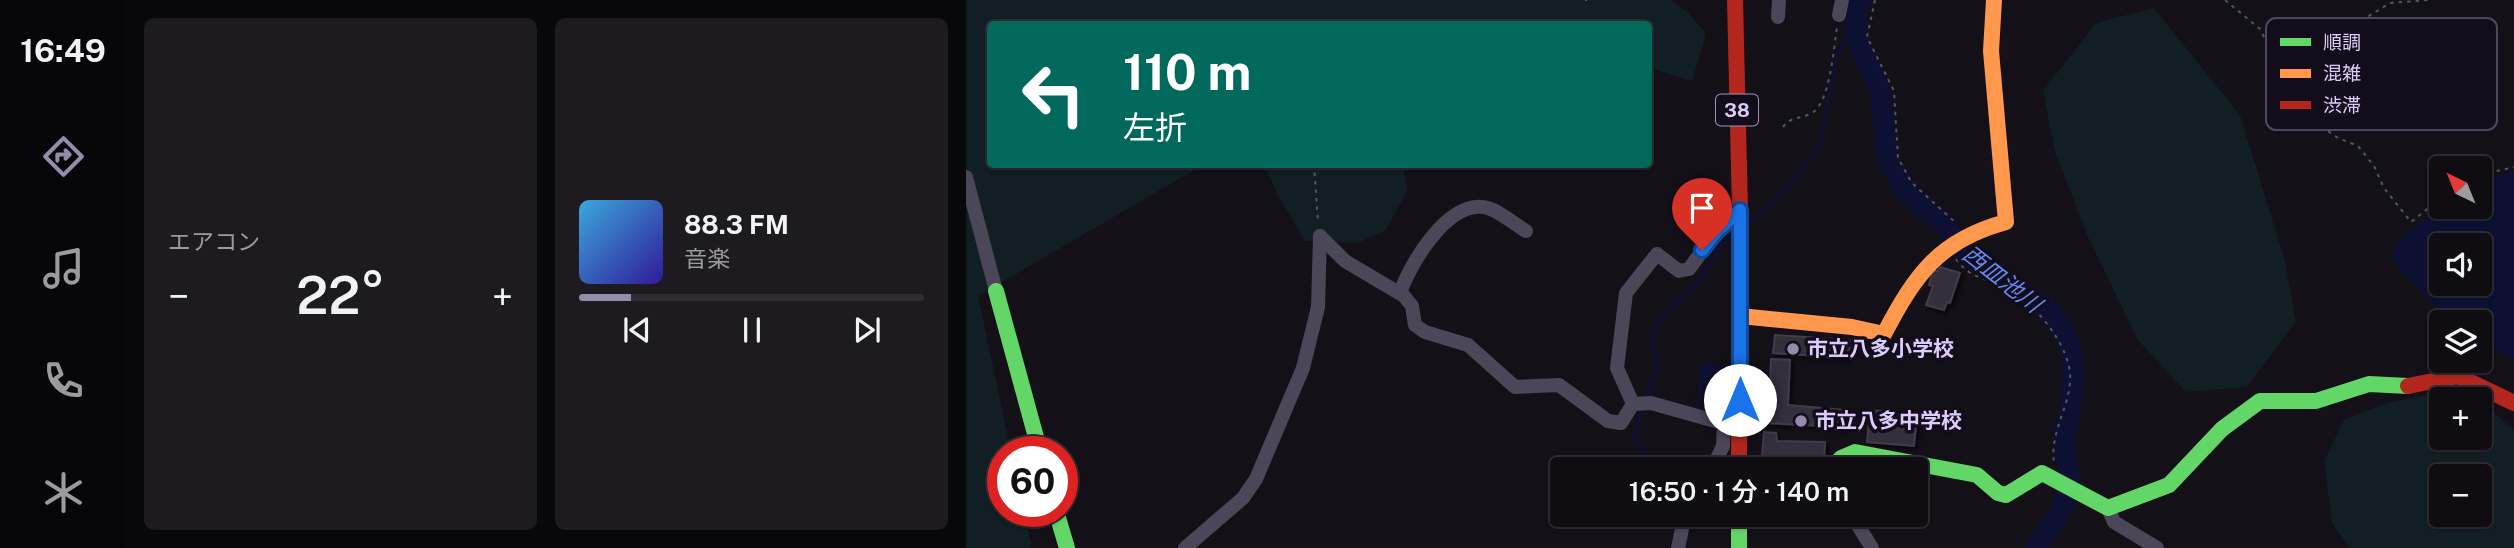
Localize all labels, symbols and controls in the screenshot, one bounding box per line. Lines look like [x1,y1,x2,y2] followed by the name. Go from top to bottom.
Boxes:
[2266,18,2497,130] legend
[2323,31,2361,53] text: 順調
[20,32,106,69] text: 16:49
[1123,43,1251,101] text: 110 m
[1008,49,1099,140] icon: left
[2323,62,2361,84] text: 混雑
[1716,94,1758,125] road number: 38
[2323,94,2361,116] text: 渋滞
[1123,109,1187,146] text: 左折
[39,132,88,181] icon: directions
[2429,156,2492,219] north arrow
[2429,156,2492,527] map controls
[1672,178,1732,250] pin
[1683,189,1721,227] icon: arrive
[684,209,789,240] text: 88.3 FM
[168,228,260,255] text: エアコン
[2429,233,2492,296] button: sound
[1958,240,2049,319] water label: 西皿池川
[39,244,88,293] icon: music
[684,245,730,272] text: 音楽
[296,265,385,326] text: 22°
[168,274,189,319] text: −
[492,274,513,319] text: +
[2429,310,2492,373] button: layers
[618,311,656,349] icon: previous
[733,311,771,349] icon: pause
[848,311,886,349] icon: next
[1807,336,1954,361] place label: 市立八多小学校
[1785,341,1801,357] marker: 市立八多小学校
[39,356,88,405] icon: phone
[1703,363,1777,437] position arrow
[2429,387,2492,450] button: +
[1815,408,1962,433] place label: 市立八多中学校
[1793,413,1809,429] marker: 市立八多中学校
[987,436,1078,527] speed limit sign: 60
[2429,464,2492,527] button: −
[39,468,88,517] icon: climate
[1629,476,1849,507] text: 16:50 · 1 分 · 140 m

